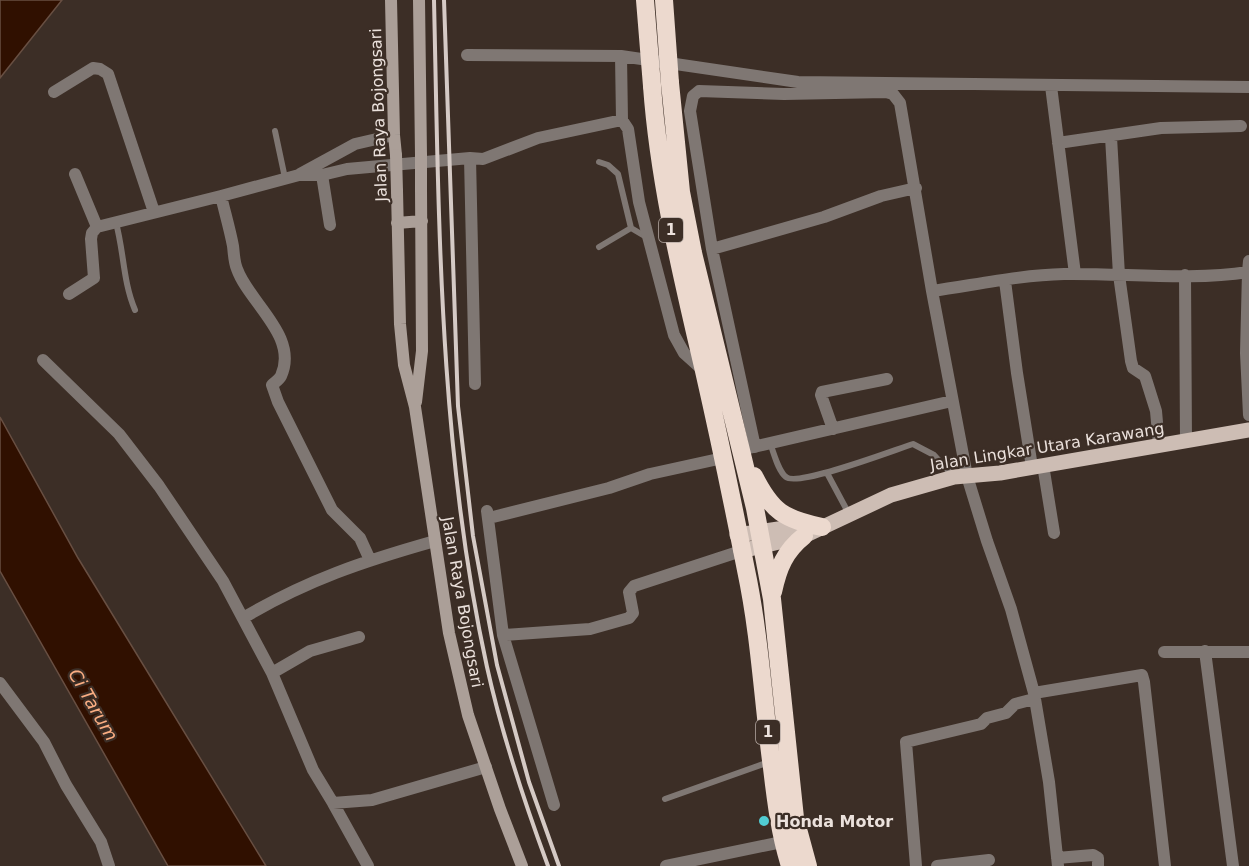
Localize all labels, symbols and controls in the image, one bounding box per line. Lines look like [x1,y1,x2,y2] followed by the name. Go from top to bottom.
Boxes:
[366,28,391,203] street label: Jalan Raya Bojongsari
[659,218,683,242] road number: 1
[928,419,1166,475] street label: Jalan Lingkar Utara Karawang
[438,514,487,689] street label: Jalan Raya Bojongsari
[64,665,122,745] water label: Ci Tarum
[756,720,780,744] road number: 1
[776,812,893,831] place label: Honda Motor
[757,814,771,828] marker: Honda Motor

